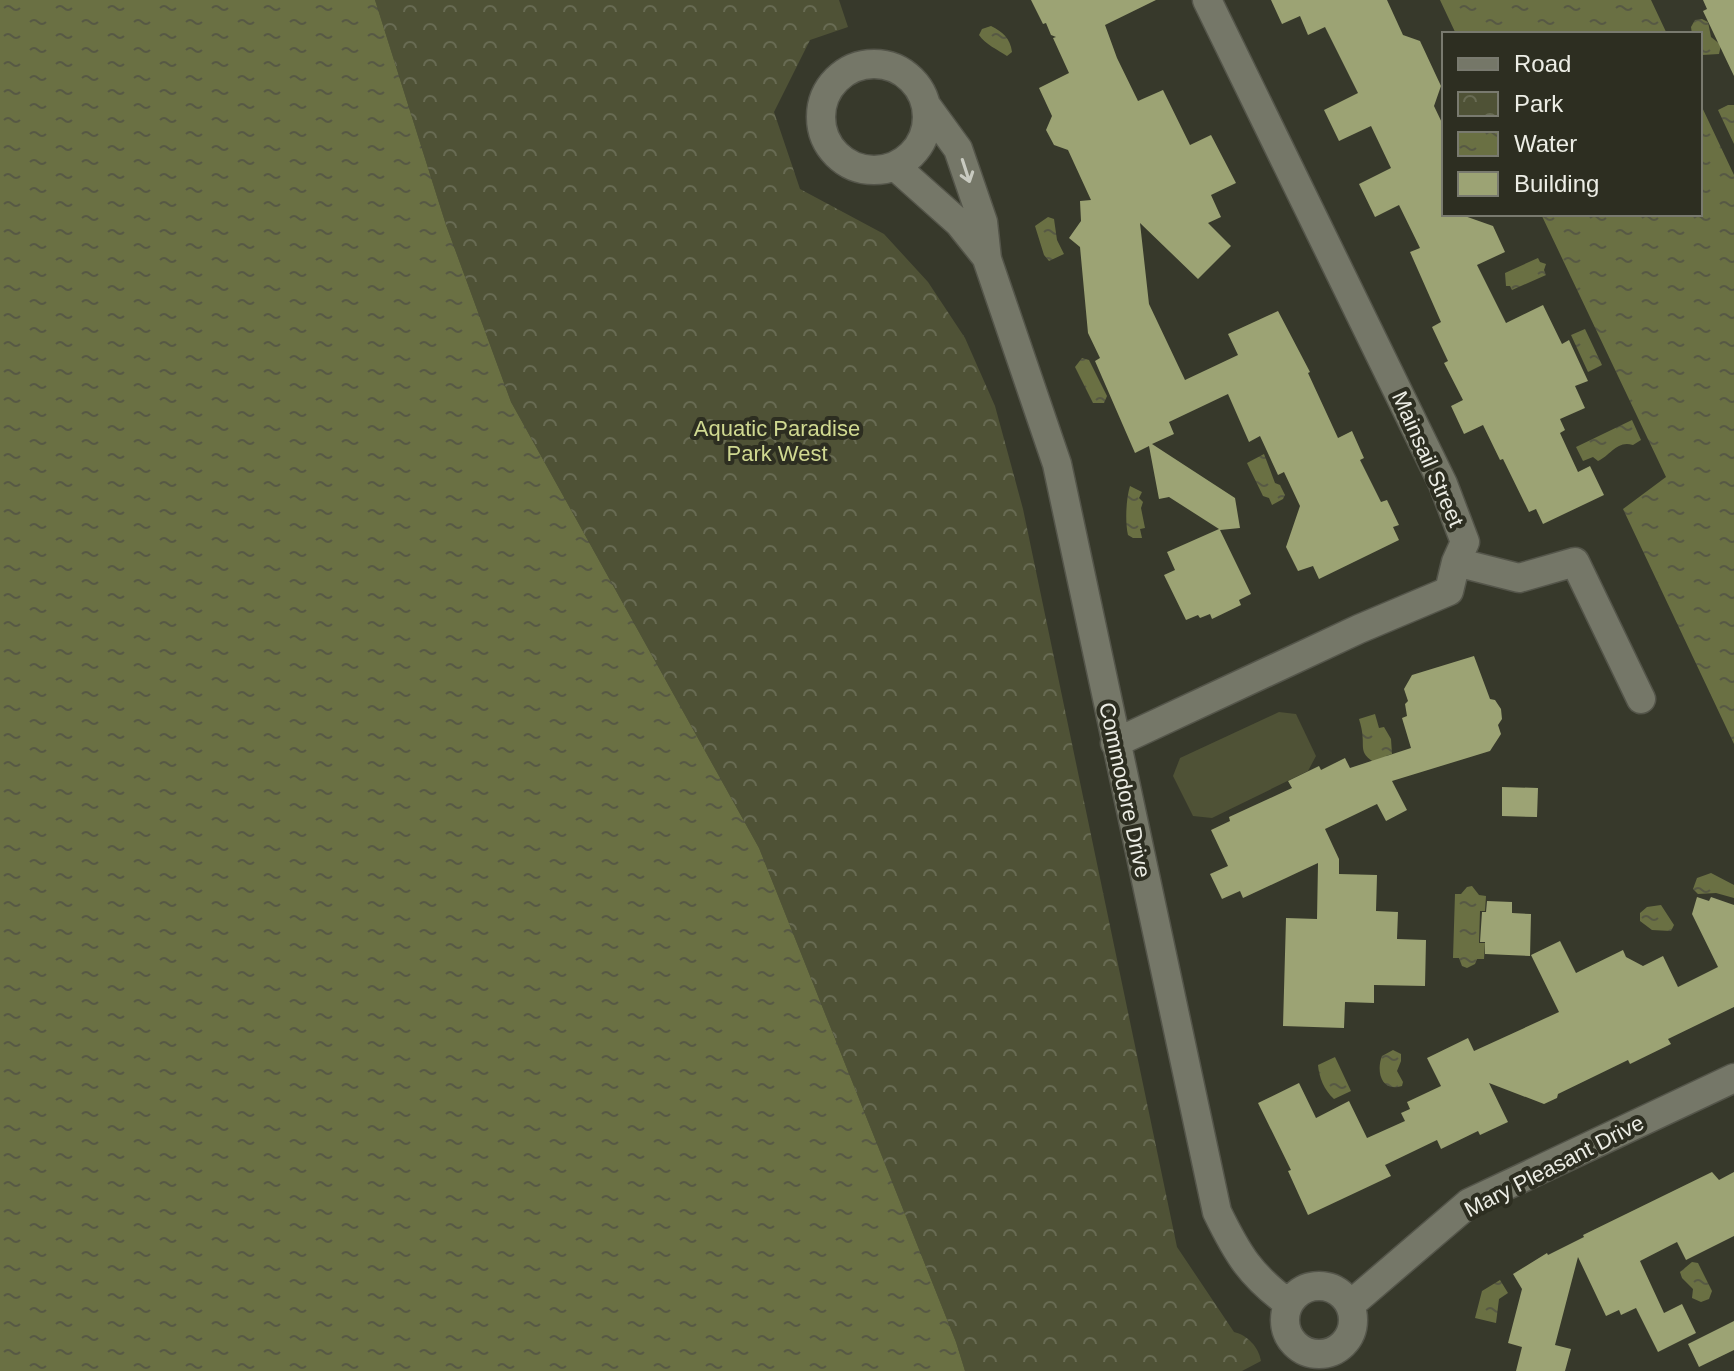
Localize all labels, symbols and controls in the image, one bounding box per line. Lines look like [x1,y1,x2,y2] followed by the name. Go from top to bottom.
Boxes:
[1442,32,1702,216] legend
[1514,50,1571,77] text: Road
[1514,90,1564,117] text: Park
[1514,130,1577,157] text: Water
[959,158,974,183] one-way arrow
[1514,170,1599,197] text: Building
[1387,387,1469,531] street label: Mainsail Street
[694,416,860,466] park label: Aquatic Paradise Park West
[1094,700,1156,880] street label: Commodore Drive
[1460,1110,1648,1222] street label: Mary Pleasant Drive

